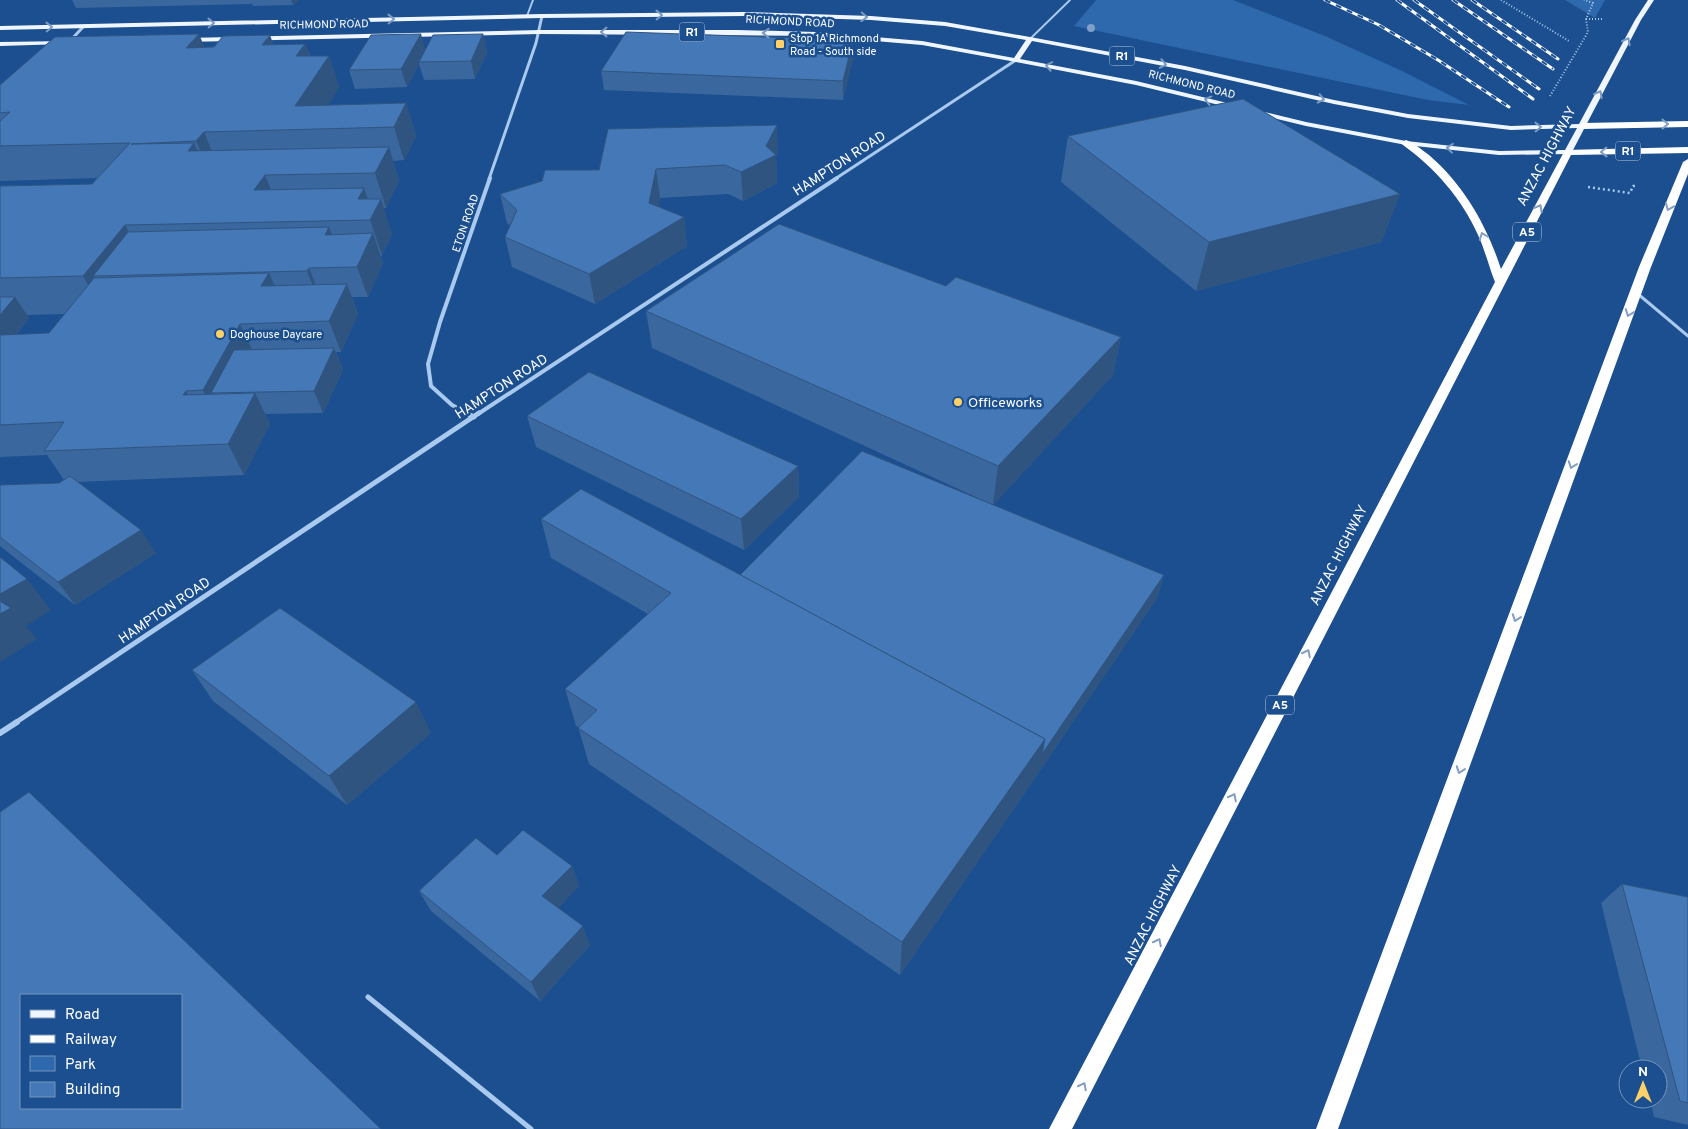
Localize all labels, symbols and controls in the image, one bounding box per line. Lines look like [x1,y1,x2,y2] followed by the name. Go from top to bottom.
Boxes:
[655,10,663,20] one-way arrow
[860,12,868,23] one-way arrow
[745,13,835,31] street label: RICHMOND ROAD
[388,14,395,24] one-way arrow
[279,17,369,33] street label: RICHMOND ROAD
[207,18,215,29] one-way arrow
[45,22,53,32] one-way arrow
[680,22,704,42] road number: R1
[600,27,608,37] one-way arrow
[762,27,770,38] one-way arrow
[790,32,879,59] place label: Stop 1A Richmond Road - South side
[774,38,786,50] marker: Stop 1A Richmond Road - South side
[1621,38,1631,47] one-way arrow
[1110,46,1134,66] road number: R1
[1158,58,1167,68] one-way arrow
[1045,62,1053,72] one-way arrow
[1147,67,1237,103] street label: RICHMOND ROAD
[1593,91,1603,100] one-way arrow
[1317,93,1326,104] one-way arrow
[1203,95,1212,106] one-way arrow
[1514,104,1581,209] street label: ANZAC HIGHWAY
[1662,119,1670,129] one-way arrow
[1534,122,1542,132] one-way arrow
[790,128,889,201] street label: HAMPTON ROAD
[1616,142,1640,160] road number: R1
[1446,143,1454,154] one-way arrow
[1600,147,1608,157] one-way arrow
[449,192,482,254] street label: ETON ROAD
[1665,202,1676,211] one-way arrow
[1533,204,1543,213] one-way arrow
[1513,222,1541,242] road number: A5
[1479,233,1489,241] one-way arrow
[1625,308,1635,317] one-way arrow
[214,328,226,340] marker: Doghouse Daycare
[230,328,322,342] place label: Doghouse Daycare
[452,351,551,424] street label: HAMPTON ROAD
[968,395,1042,412] place label: Officeworks
[952,396,964,408] marker: Officeworks
[1568,460,1578,469] one-way arrow
[1307,503,1372,609] street label: ANZAC HIGHWAY
[116,574,214,648] street label: HAMPTON ROAD
[1512,613,1522,621] one-way arrow
[1301,649,1311,658] one-way arrow
[1266,696,1294,714] road number: A5
[1456,765,1466,774] one-way arrow
[1227,794,1237,803] one-way arrow
[1121,863,1186,969] street label: ANZAC HIGHWAY
[1152,938,1162,947] one-way arrow
[20,994,182,1109] legend
[65,1006,100,1025] text: Road
[65,1031,117,1050] text: Railway
[65,1056,96,1075] text: Park
[1618,1059,1668,1109] north arrow
[1638,1064,1648,1081] text: N
[65,1081,120,1100] text: Building
[1077,1082,1087,1091] one-way arrow

